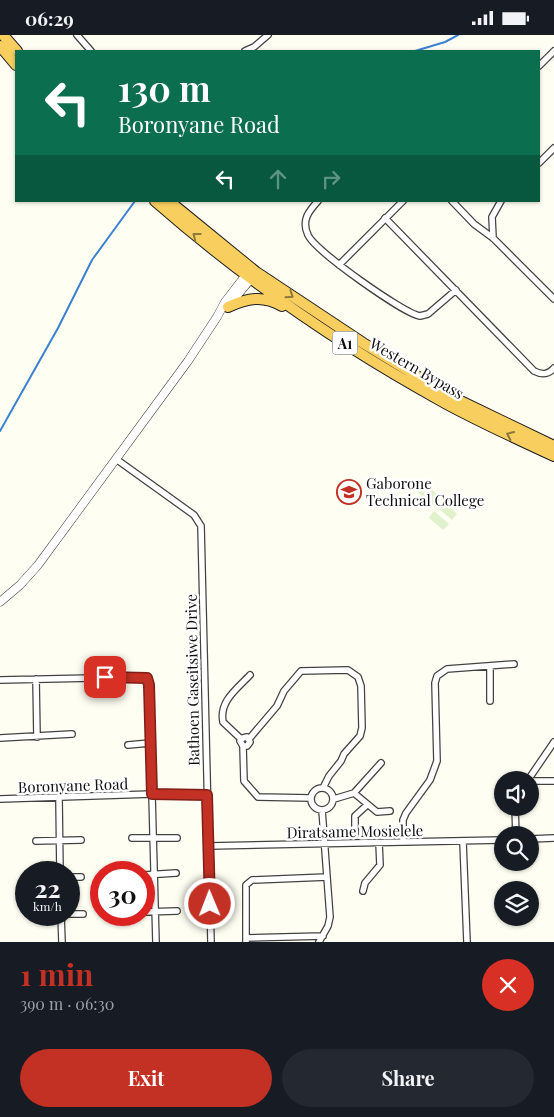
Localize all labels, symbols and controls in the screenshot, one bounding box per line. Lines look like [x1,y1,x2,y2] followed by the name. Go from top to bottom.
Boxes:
[25,5,74,31] text: 06:29
[118,64,211,111] text: 130 m
[35,70,100,135] icon: left
[118,109,280,139] text: Boronyane Road
[211,165,239,193] icon: left
[264,165,292,193] icon: ahead
[317,165,345,193] icon: right
[192,233,202,242] one-way arrow
[284,289,294,298] one-way arrow
[332,331,358,355] road number: A1
[365,332,468,403] street label: Western Bypass
[506,431,515,442] one-way arrow
[366,473,484,510] place label: Gaborone Technical College
[336,479,362,505] school or university icon: Gaborone Technical College
[181,594,203,766] street label: Bathoen Gaseitsiwe Drive
[84,656,126,698] pin
[91,663,119,691] icon: arrive
[494,771,539,926] map controls
[494,771,539,816] button: sound
[18,773,129,797] street label: Boronyane Road
[286,820,424,842] street label: Diratsame Mosielele
[494,826,539,871] button: search
[90,861,155,926] speed limit sign: 30
[34,871,61,904] text: 22
[183,877,235,929] position arrow
[494,881,539,926] button: layers
[33,898,62,914] text: km/h
[20,954,94,994] text: 1 min
[482,959,534,1011] button: close
[20,993,114,1014] text: 390 m · 06:30
[20,1049,272,1107] button: Exit
[282,1049,534,1107] button: Share

